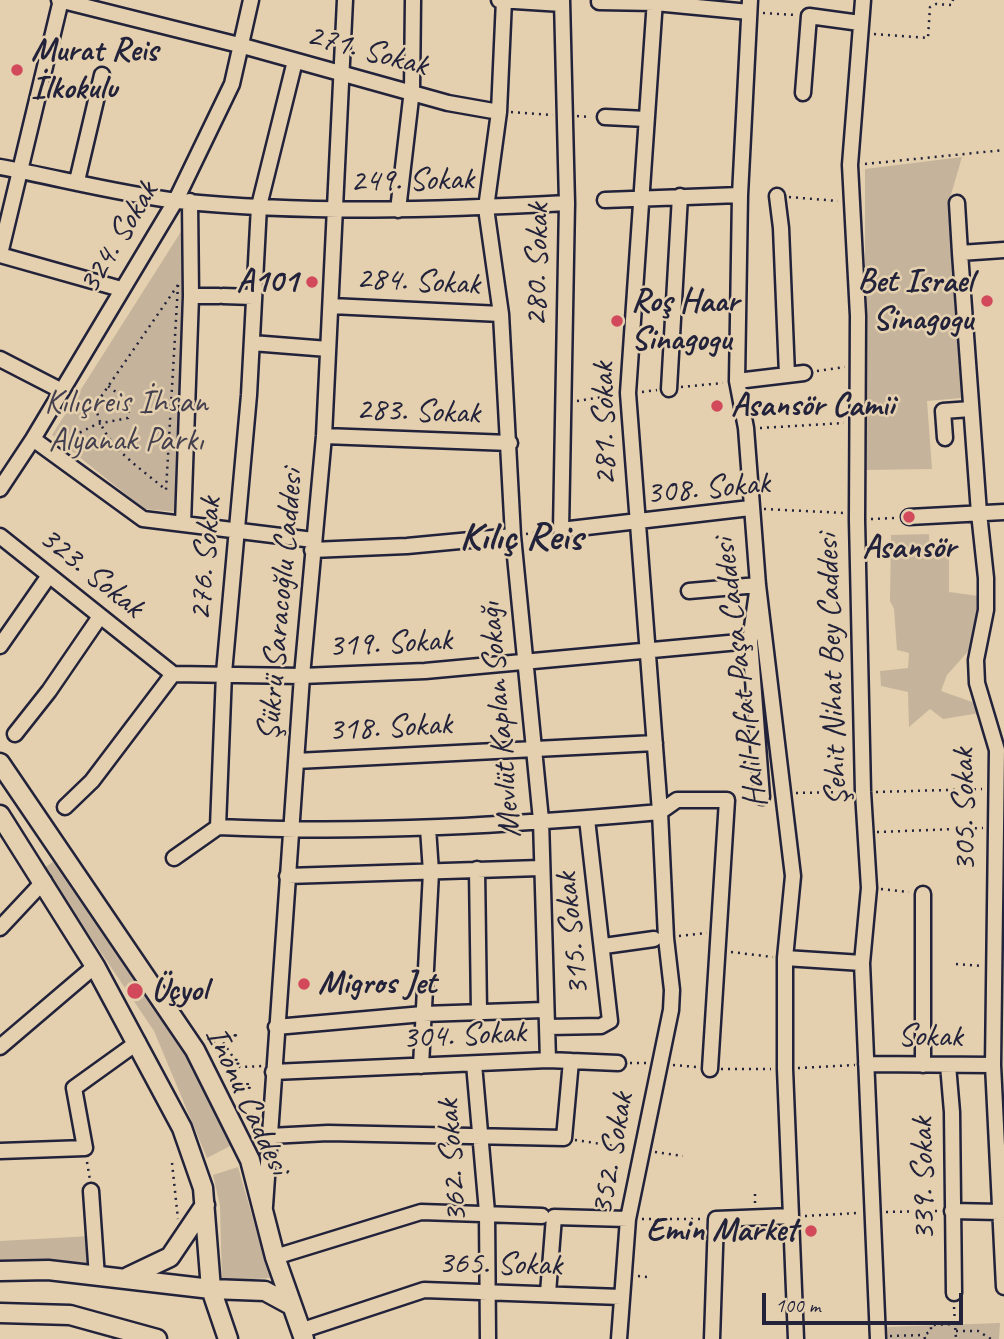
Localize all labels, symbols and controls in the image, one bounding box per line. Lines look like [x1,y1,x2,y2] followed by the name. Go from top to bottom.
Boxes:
[302,16,432,86] street label: 271. Sokak
[31,31,158,109] place label: Murat Reis İlkokulu
[9,62,25,78] marker: Murat Reis İlkokulu
[350,160,474,202] street label: 249. Sokak
[70,175,168,301] street label: 324. Sokak
[517,203,559,327] street label: 280. Sokak
[355,259,481,305] street label: 284. Sokak
[237,262,298,302] place label: A101
[858,262,973,340] place label: Bet Israel Sinagogu
[304,274,320,290] marker: A101
[631,282,739,360] place label: Roş Haar Sinagogu
[979,293,995,309] marker: Bet Israel Sinagogu
[609,313,625,329] marker: Roş Haar Sinagogu
[584,362,626,486] street label: 281. Sokak
[44,383,208,461] park label: Kılıçreis İhsan Alyanak Parkı
[731,386,894,426] place label: Asansör Camii
[355,390,481,434] street label: 283. Sokak
[709,398,725,414] marker: Asansör Camii
[645,464,771,514] street label: 308. Sokak
[249,468,313,742] street label: Şükrü Saracoğlu Caddesi
[181,496,231,622] street label: 276. Sokak
[901,509,917,525] marker: Asansör
[460,515,582,563] district label: Kılıç Reis
[30,519,152,627] street label: 323. Sokak
[862,528,956,568] place label: Asansör
[808,533,858,807] street label: Şehit Nihat Bey Caddesi
[705,536,777,810] street label: Halil Rıfat Paşa Caddesi
[471,601,531,839] street label: Mevlüt Kaplan Sokağı
[327,621,453,667] street label: 319. Sokak
[327,705,453,751] street label: 318. Sokak
[944,748,986,872] street label: 305. Sokak
[547,870,599,998] street label: 315. Sokak
[318,964,436,1004] place label: Migros Jet
[151,971,208,1011] place label: Üçyol
[296,976,312,992] marker: Migros Jet
[125,981,145,1001] marker: Üçyol
[401,1013,527,1059] street label: 304. Sokak
[897,1017,963,1057] street label: Sokak
[195,1021,299,1181] street label: İnönü Caddesi
[583,1090,643,1218] street label: 352. Sokak
[429,1098,477,1224] street label: 362. Sokak
[903,1117,945,1241] street label: 339. Sokak
[646,1211,797,1251] place label: Emin Market
[803,1223,819,1239] marker: Emin Market
[438,1244,562,1286] street label: 365. Sokak
[766,1280,967,1324] scale bar
[775,1292,820,1318] text: 100 m

